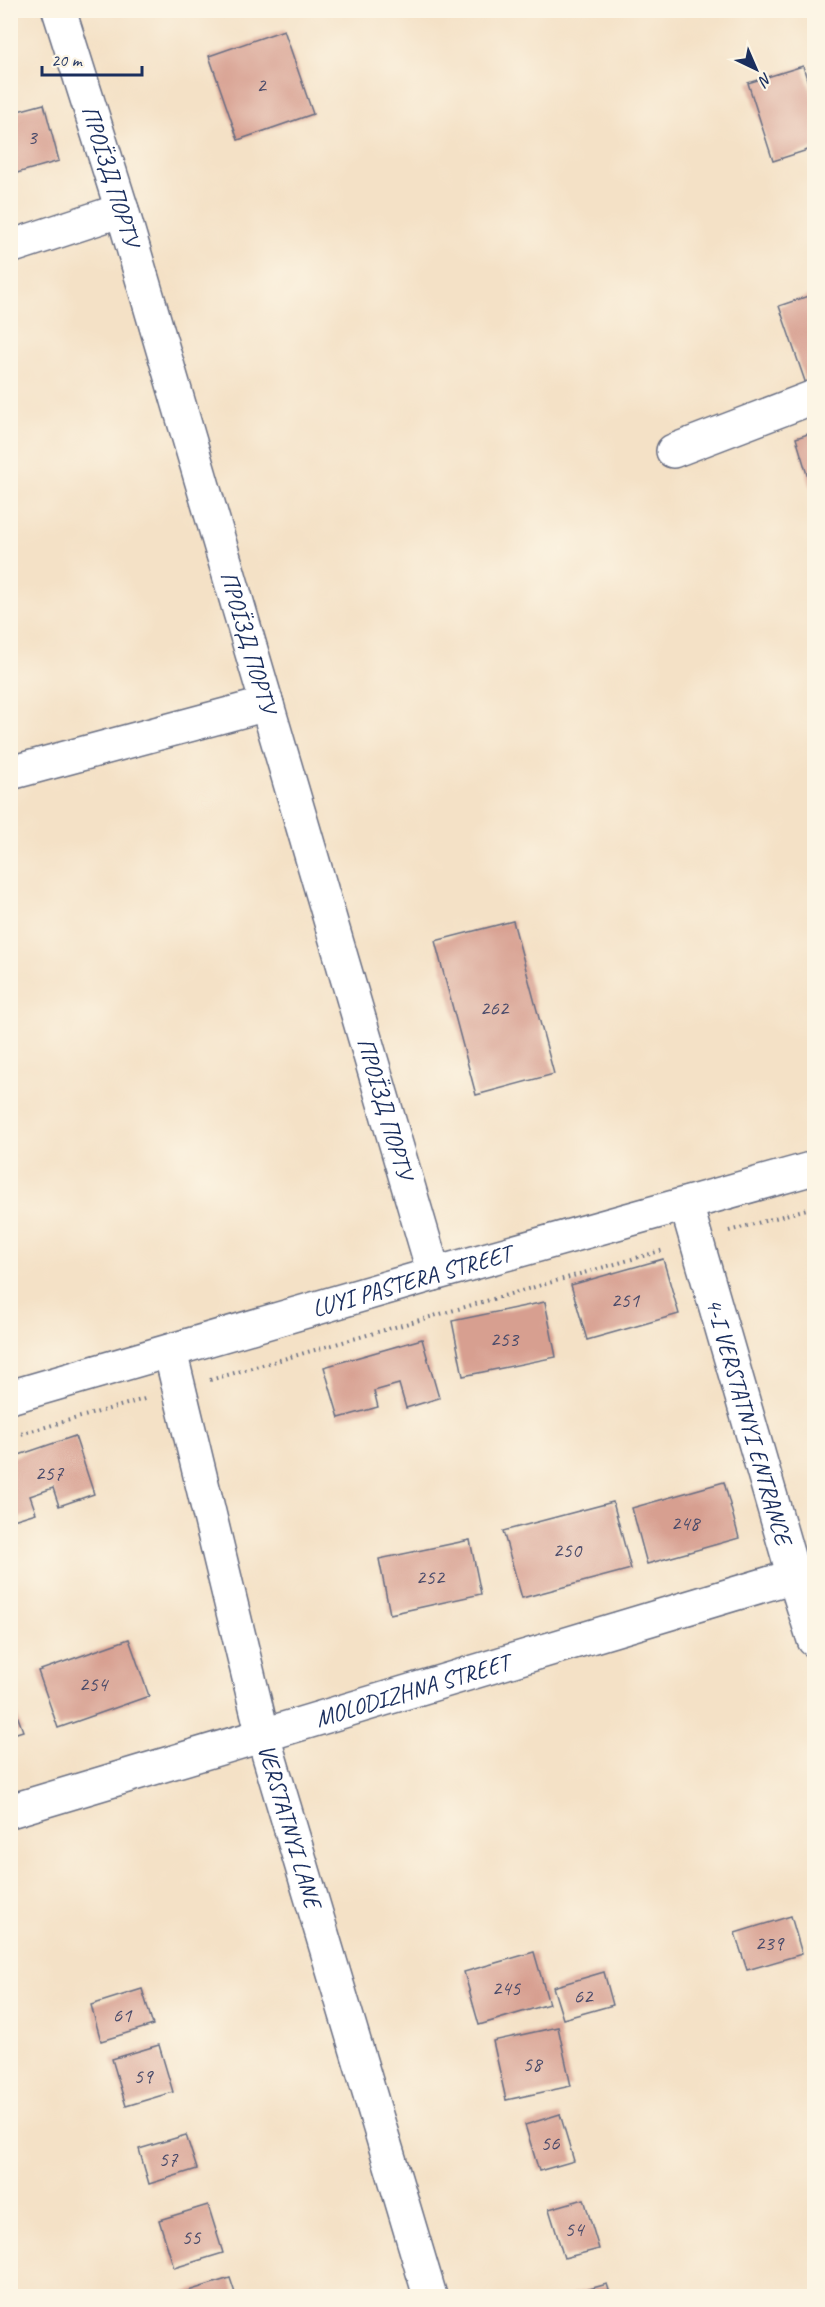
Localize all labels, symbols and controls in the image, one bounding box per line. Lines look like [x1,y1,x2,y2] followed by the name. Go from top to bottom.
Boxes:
[42,39,142,77] scale bar
[726,39,786,99] north arrow
[51,49,84,71] text: 20 m
[753,68,776,92] text: N
[256,72,267,98] house number: 2
[75,102,148,253] street label: ПРОЇЗД ПОРТУ
[27,124,38,150] house number: 3
[214,568,285,720] street label: ПРОЇЗД ПОРТУ
[480,995,510,1021] house number: 262
[351,1034,421,1186] street label: ПРОЇЗД ПОРТУ
[309,1237,519,1324] street label: LUYI PASTERA STREET
[611,1287,641,1313] house number: 251
[699,1294,800,1551] street label: 4-I VERSTATNYI ENTRANCE
[490,1326,520,1352] house number: 253
[35,1460,65,1486] house number: 257
[671,1510,702,1536] house number: 248
[553,1537,583,1563] house number: 250
[416,1564,446,1590] house number: 252
[312,1646,518,1734] street label: MOLODIZHNA STREET
[79,1671,110,1697] house number: 254
[251,1741,329,1914] street label: VERSTATNYI LANE
[755,1930,785,1956] house number: 239
[492,1975,522,2001] house number: 245
[574,1983,594,2009] house number: 62
[113,2002,133,2028] house number: 61
[523,2051,544,2077] house number: 58
[134,2063,154,2089] house number: 59
[541,2130,560,2156] house number: 56
[159,2146,179,2172] house number: 57
[565,2216,586,2242] house number: 54
[182,2224,202,2250] house number: 55

